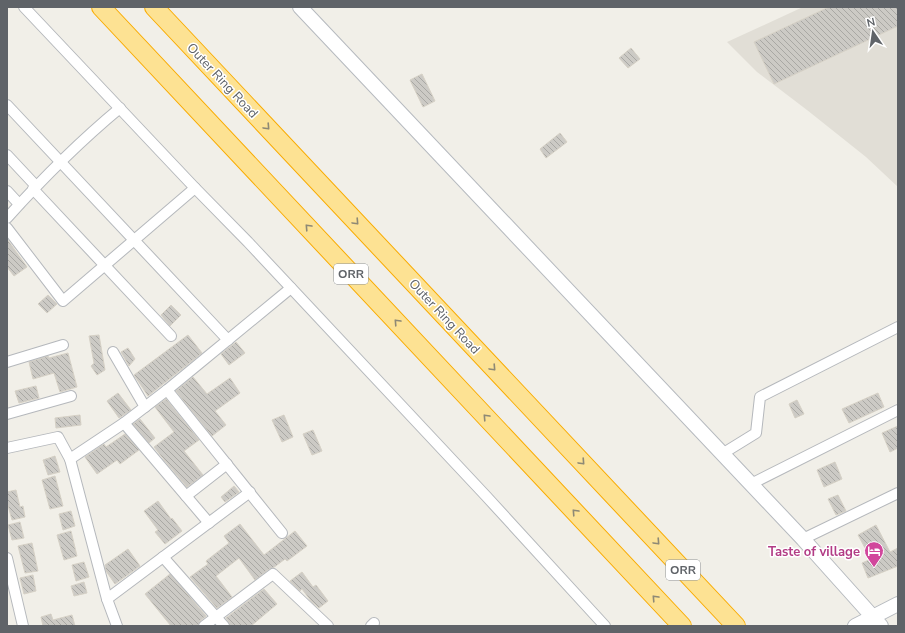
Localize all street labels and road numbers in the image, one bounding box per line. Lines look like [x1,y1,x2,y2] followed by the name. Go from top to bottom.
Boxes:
[183,39,262,122] street label: Outer Ring Road
[334,264,368,284] road number: ORR
[405,275,484,358] street label: Outer Ring Road
[666,560,700,580] road number: ORR

